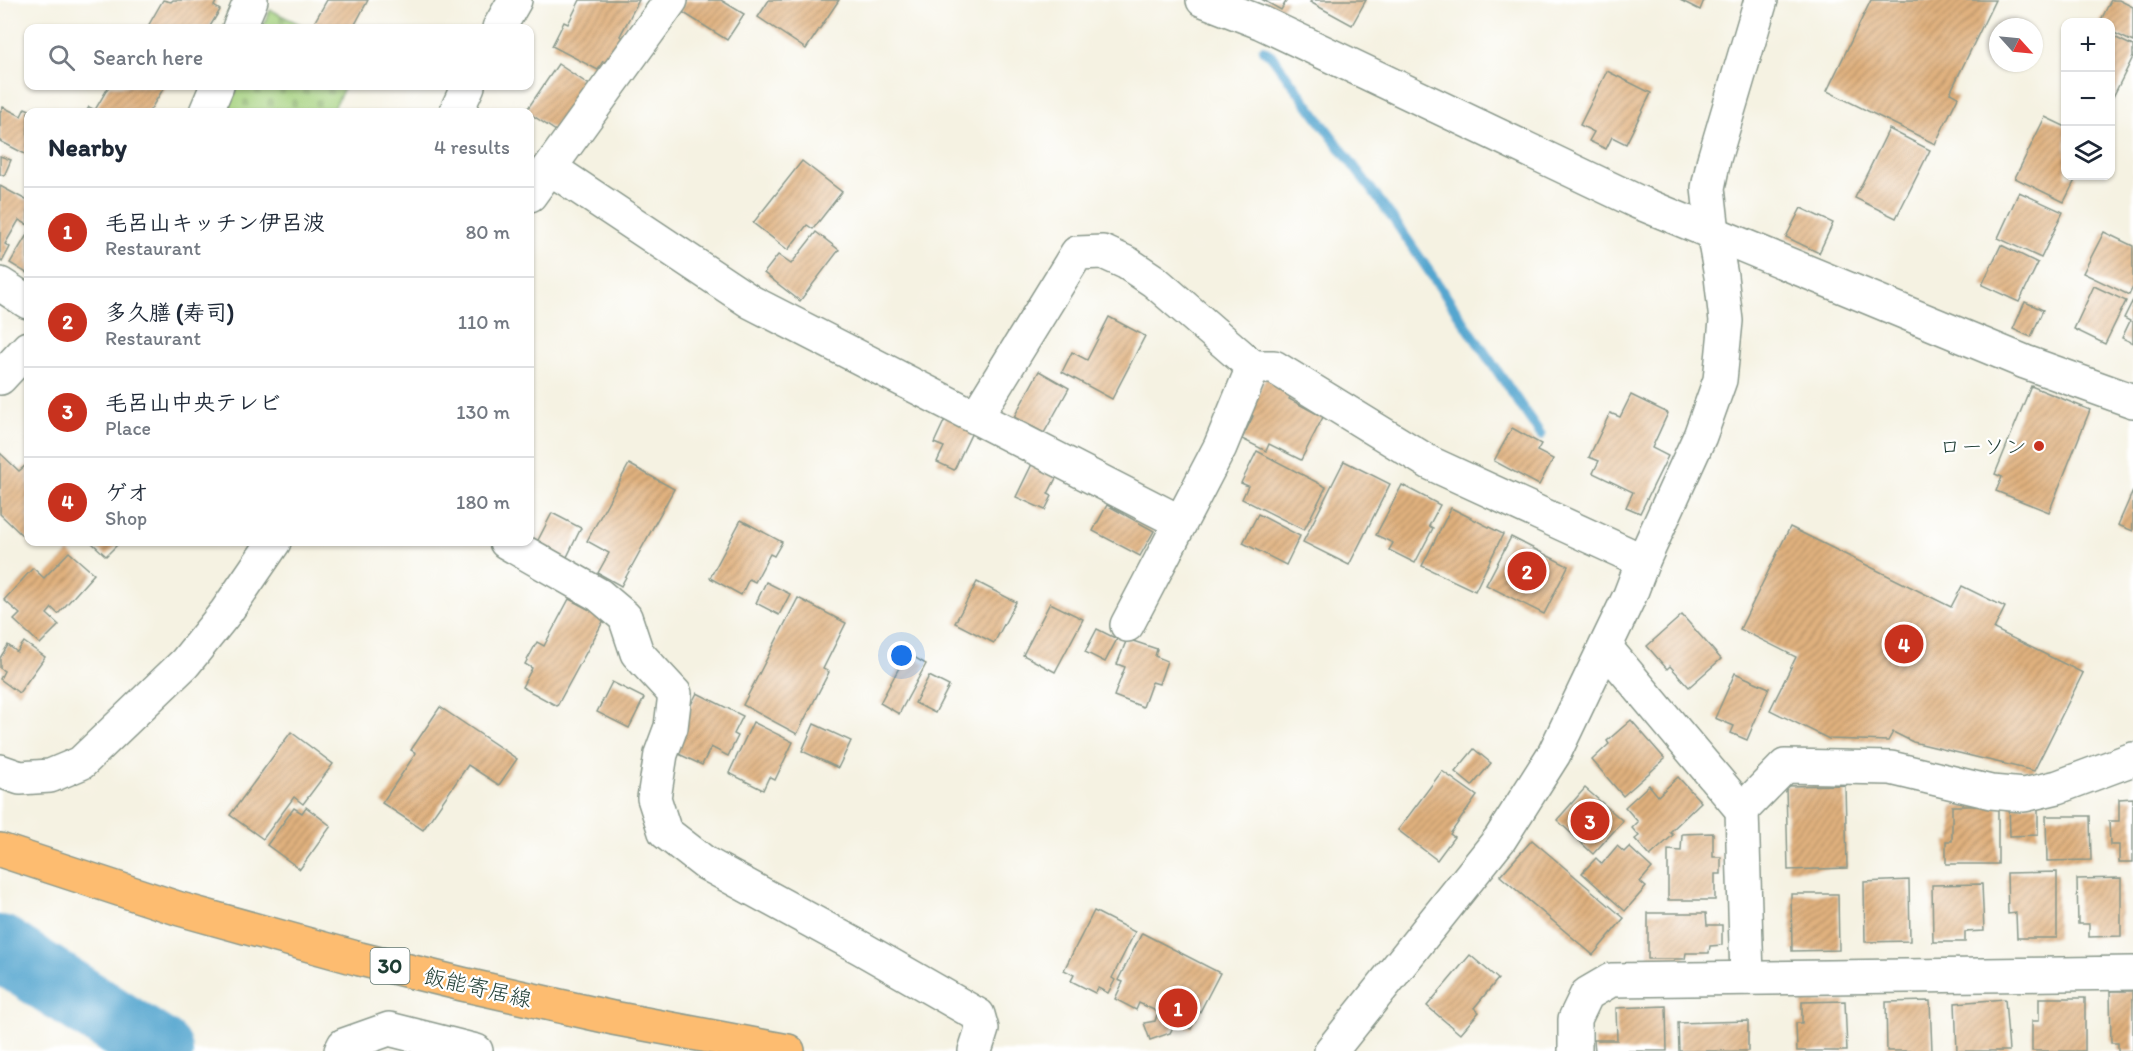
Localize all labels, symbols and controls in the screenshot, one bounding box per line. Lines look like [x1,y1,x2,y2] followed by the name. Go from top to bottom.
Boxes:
[1989,18,2043,72] north arrow
[2061,18,2115,180] map controls
[2061,18,2115,72] button: +
[24,24,534,90] search box
[45,41,78,74] icon: search
[93,44,203,71] text: Search here
[2061,72,2115,126] button: −
[2061,126,2115,180] button: layers
[48,131,127,163] text: Nearby
[434,135,510,159] text: 4 results
[105,209,325,236] text: 毛呂山キッチン伊呂波
[63,220,72,244] text: 1
[465,220,510,244] text: 80 m
[105,236,201,260] text: Restaurant
[105,299,234,326] text: 多久膳 (寿司)
[62,310,73,334] text: 2
[458,310,510,334] text: 110 m
[105,326,201,350] text: Restaurant
[105,389,281,416] text: 毛呂山中央テレビ
[62,400,73,424] text: 3
[456,400,510,424] text: 130 m
[105,416,151,440] text: Place
[1939,433,2027,460] place label: ローソン
[2032,439,2046,453] marker: ローソン
[105,479,149,506] text: ゲオ
[61,490,74,514] text: 4
[456,490,510,514] text: 180 m
[105,506,147,530] text: Shop
[1508,548,1546,594] pin: 2
[1884,622,1924,666] pin: 4
[887,641,916,670] your location
[1570,798,1610,844] pin: 3
[370,948,410,984] road number: 30
[421,962,535,1013] street label: 飯能寄居線
[1158,986,1198,1030] pin: 1

